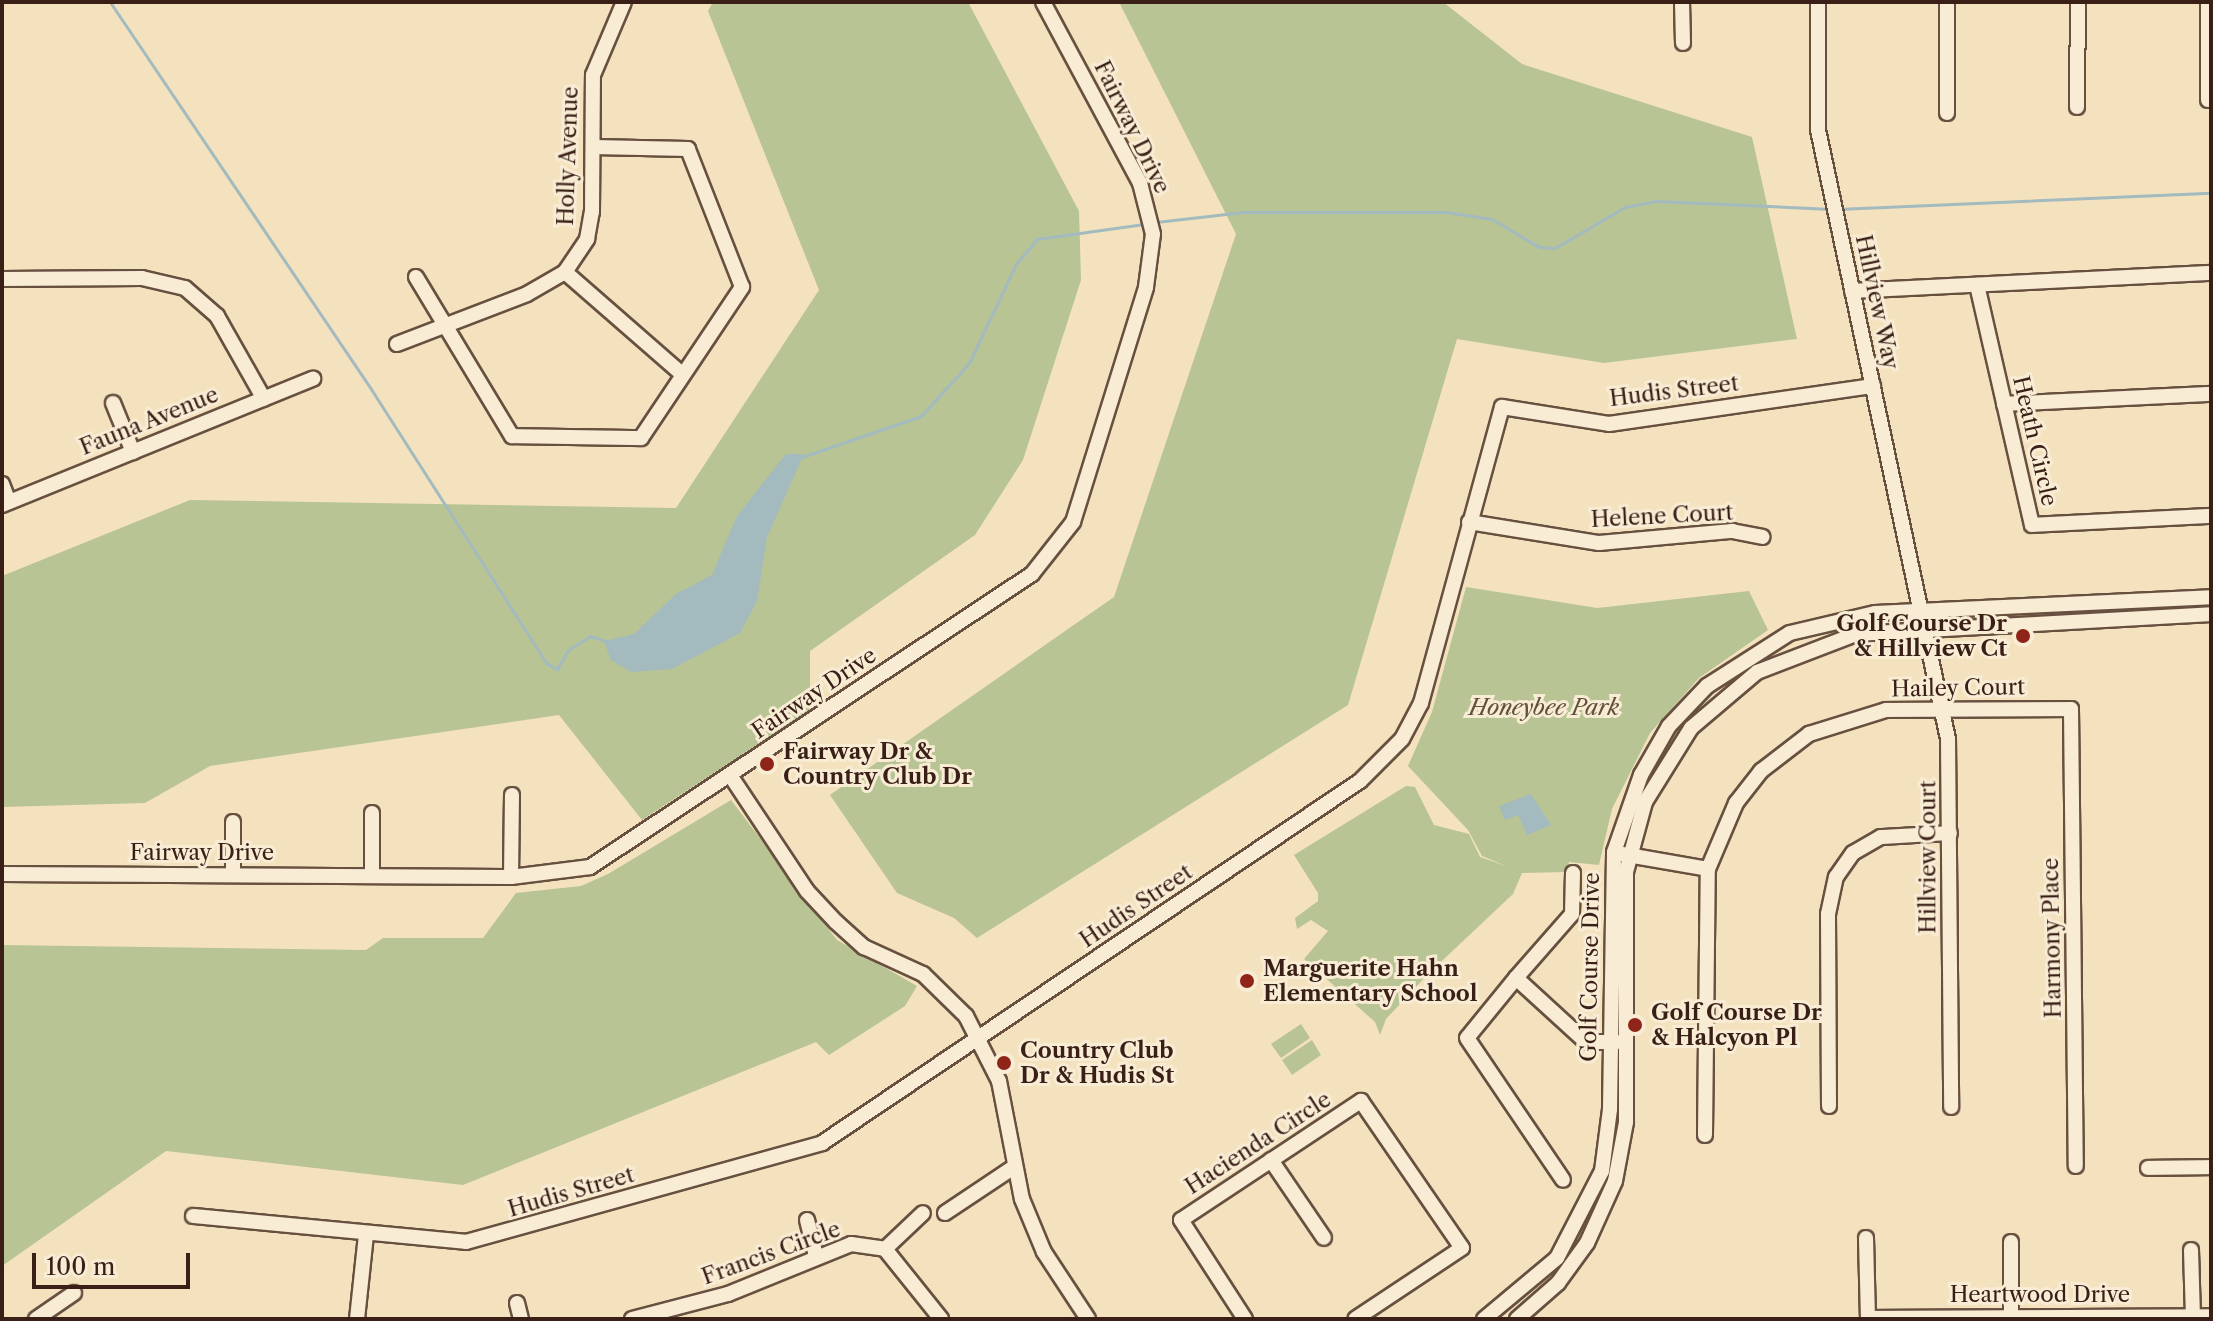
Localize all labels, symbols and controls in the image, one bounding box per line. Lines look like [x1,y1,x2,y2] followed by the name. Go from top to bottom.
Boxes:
[1088,56,1176,198] street label: Fairway Drive
[552,85,584,227] street label: Holly Avenue
[1850,232,1904,372] street label: Hillview Way
[1608,370,1740,412] street label: Hudis Street
[2007,373,2063,509] street label: Heath Circle
[75,381,223,461] street label: Fauna Avenue
[1590,499,1734,533] street label: Helene Court
[1836,610,2007,662] place label: Golf Course Dr & Hillview Ct
[2014,627,2032,645] marker: Golf Course Dr & Hillview Ct
[747,642,881,744] street label: Fairway Drive
[1891,674,2025,702] street label: Hailey Court
[1469,695,1619,721] park label: Honeybee Park
[783,738,973,790] place label: Fairway Dr & Country Club Dr
[758,755,776,773] marker: Fairway Dr & Country Club Dr
[1915,780,1941,934] street label: Hillview Court
[129,840,275,866] street label: Fairway Drive
[2037,857,2067,1019] street label: Harmony Place
[1075,859,1197,953] street label: Hudis Street
[1575,872,1605,1062] street label: Golf Course Drive
[1263,955,1478,1006] place label: Marguerite Hahn Elementary School
[1238,972,1256,990] marker: Marguerite Hahn Elementary School
[1651,999,1822,1050] place label: Golf Course Dr & Halcyon Pl
[1626,1016,1644,1034] marker: Golf Course Dr & Halcyon Pl
[1020,1037,1174,1088] place label: Country Club Dr & Hudis St
[995,1054,1013,1072] marker: Country Club Dr & Hudis St
[1180,1086,1336,1200] street label: Hacienda Circle
[505,1161,637,1223] street label: Hudis Street
[698,1216,844,1290] street label: Francis Circle
[36,1237,194,1287] scale bar
[46,1252,115,1281] text: 100 m
[1950,1282,2130,1308] street label: Heartwood Drive

